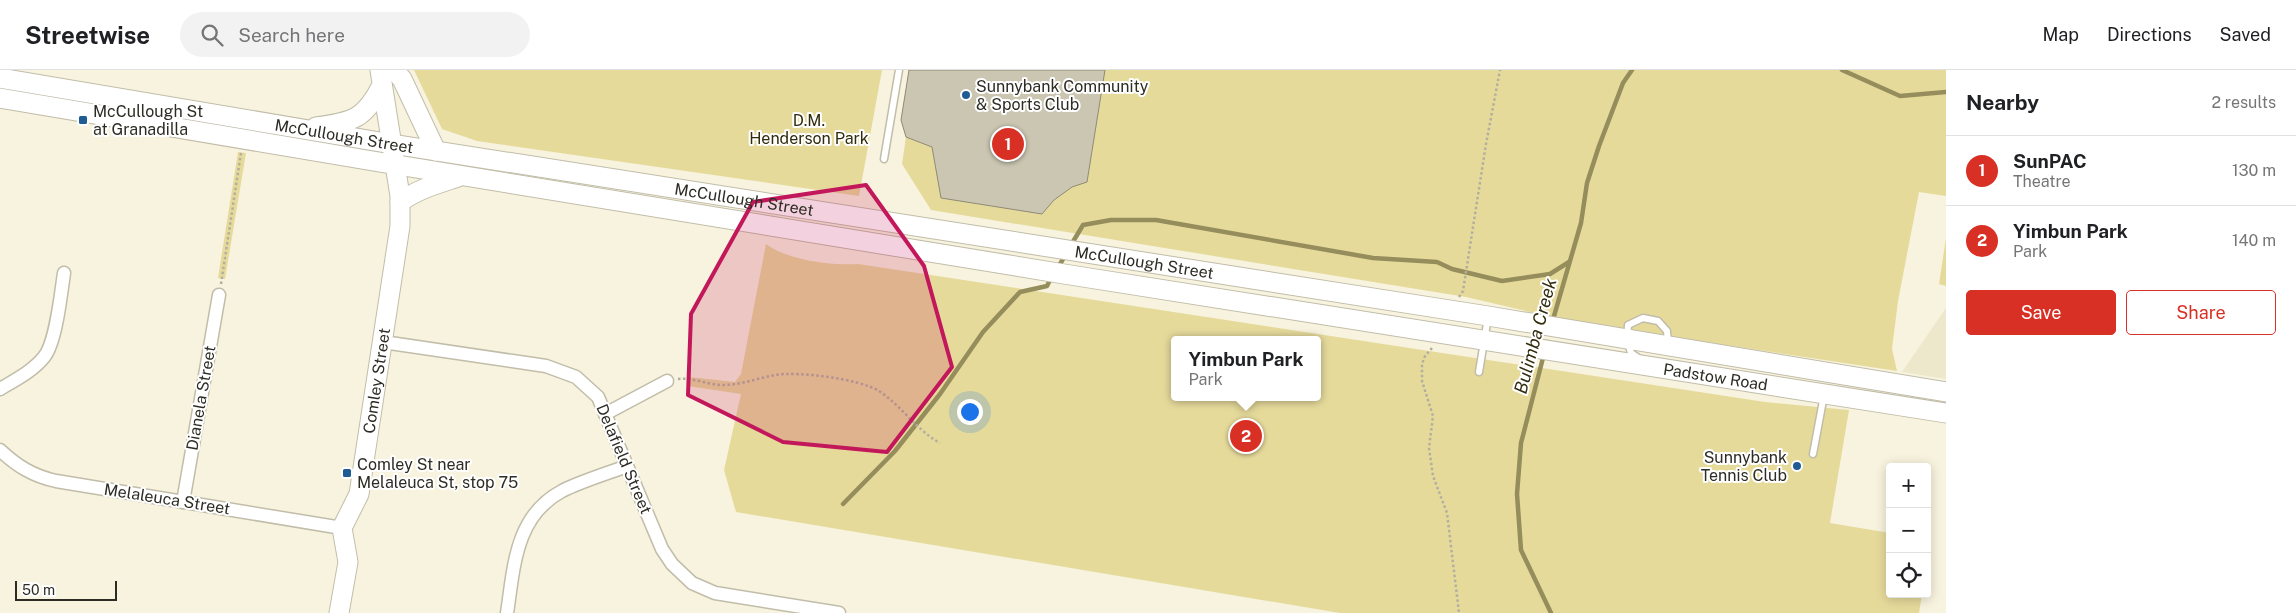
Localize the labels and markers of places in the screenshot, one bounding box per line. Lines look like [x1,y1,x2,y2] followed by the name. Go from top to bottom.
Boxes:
[976,77,1149,114] place label: Sunnybank Community & Sports Club
[960,89,972,101] marker: Sunnybank Community & Sports Club
[93,102,203,139] place label: McCullough St at Granadilla
[77,114,89,126] marker: McCullough St at Granadilla
[992,125,1024,163] pin: 1
[1230,417,1262,455] pin: 2
[1701,448,1787,485] place label: Sunnybank Tennis Club
[357,455,518,492] place label: Comley St near Melaleuca St, stop 75
[1791,460,1803,472] marker: Sunnybank Tennis Club
[341,467,353,479] marker: Comley St near Melaleuca St, stop 75

